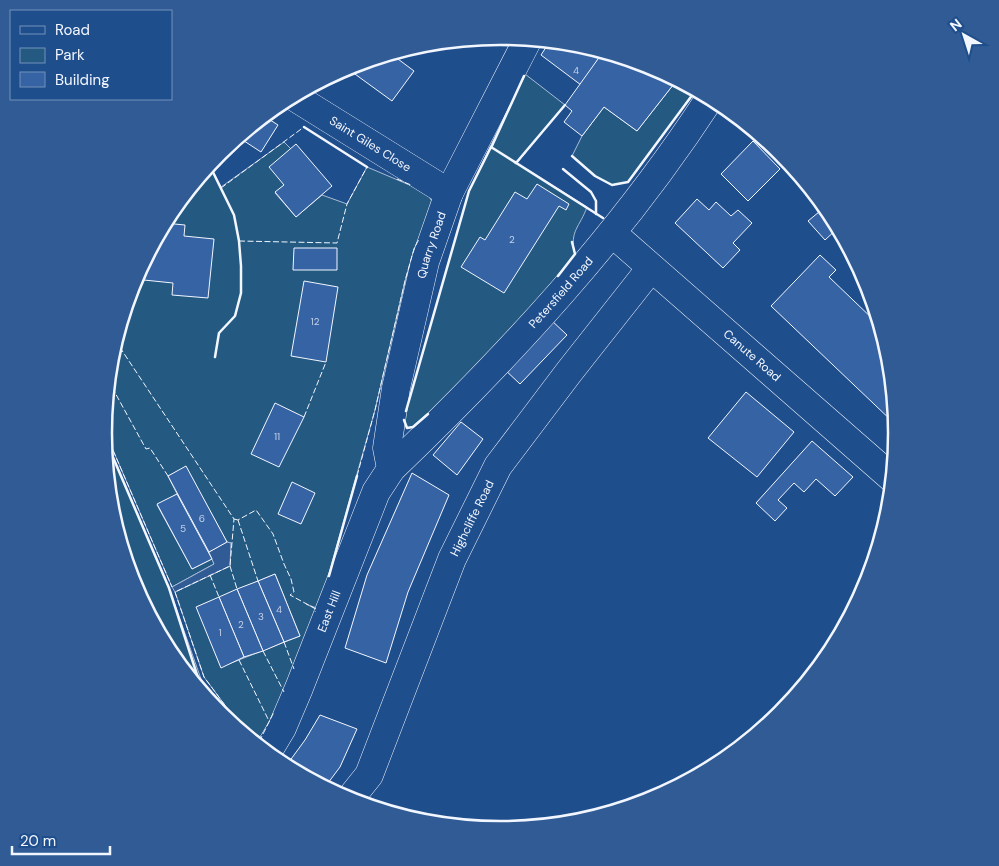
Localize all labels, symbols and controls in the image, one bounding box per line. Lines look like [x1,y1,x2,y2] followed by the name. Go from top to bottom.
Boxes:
[10,10,172,100] legend
[939,10,989,60] north arrow
[946,15,965,35] text: N
[55,20,90,40] text: Road
[55,45,85,65] text: Park
[573,64,579,77] house number: 4
[55,70,110,90] text: Building
[326,113,414,176] street label: Saint Giles Close
[413,210,450,280] street label: Quarry Road
[509,233,515,246] house number: 2
[525,253,597,332] street label: Petersfield Road
[311,315,320,328] house number: 12
[720,326,784,385] street label: Canute Road
[274,430,280,443] house number: 11
[447,477,498,559] street label: Highcliffe Road
[199,512,205,525] house number: 6
[180,522,186,535] house number: 5
[314,588,345,634] street label: East Hill
[276,603,282,616] house number: 4
[258,610,264,623] house number: 3
[238,618,244,631] house number: 2
[218,626,222,639] house number: 1
[12,824,110,856] scale bar
[20,831,56,851] text: 20 m

